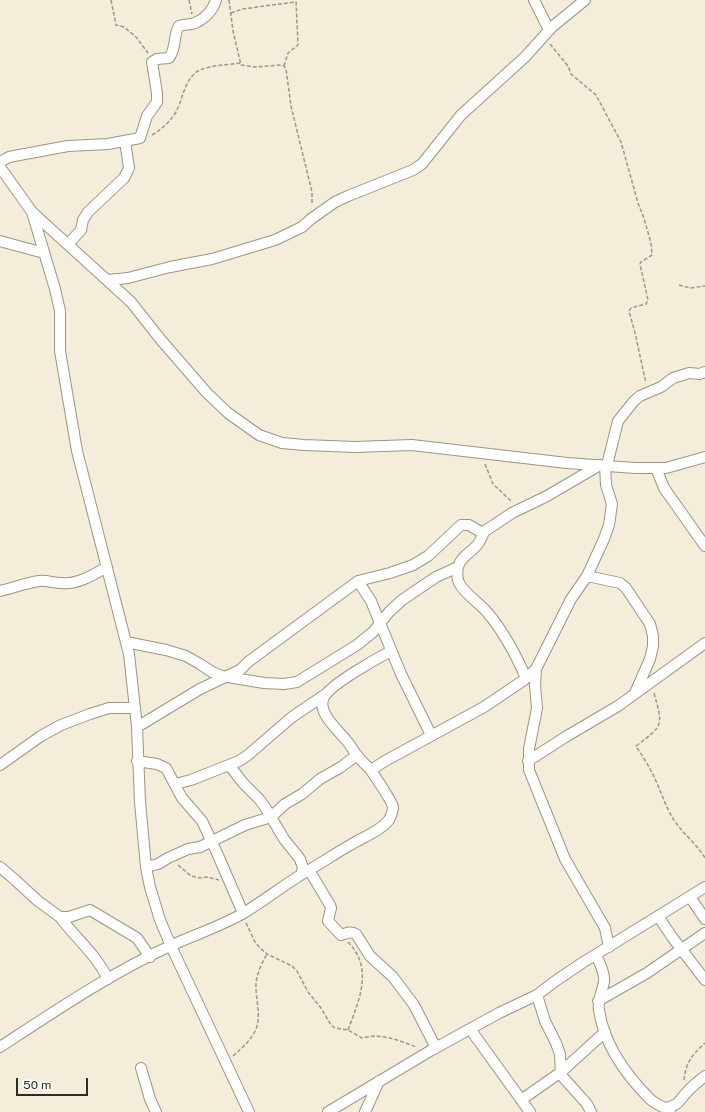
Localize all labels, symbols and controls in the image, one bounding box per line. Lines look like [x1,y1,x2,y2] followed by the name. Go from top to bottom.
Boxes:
[18,1070,90,1096] scale bar
[23,1078,51,1092] text: 50 m

